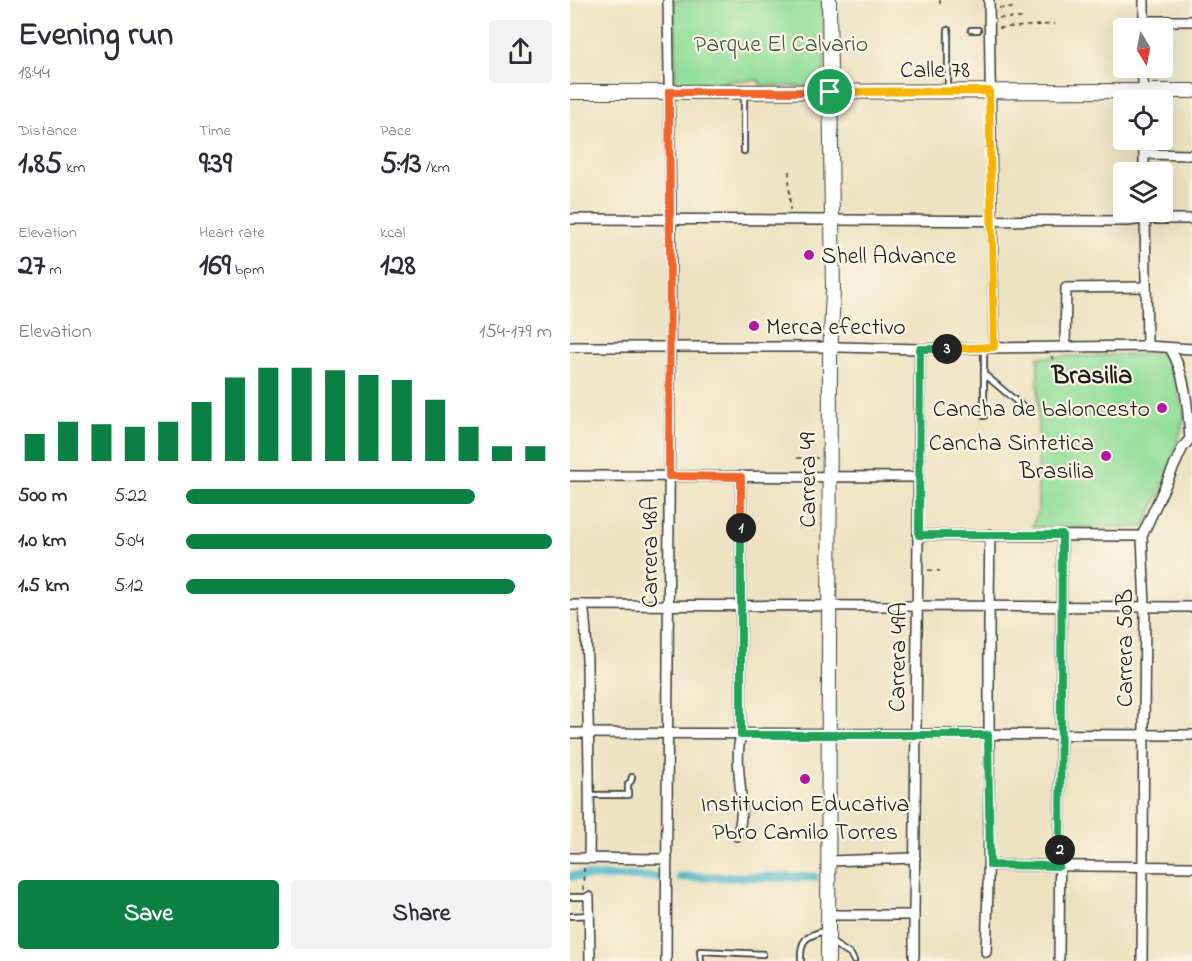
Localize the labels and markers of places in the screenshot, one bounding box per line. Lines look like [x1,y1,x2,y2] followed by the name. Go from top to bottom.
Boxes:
[804,66,855,117] pin
[821,240,957,275] place label: Shell Advance
[802,248,816,262] marker: Shell Advance
[766,311,906,346] place label: Merca efectivo
[747,319,761,333] marker: Merca efectivo
[932,334,962,364] pin: 3
[933,393,1150,428] place label: Cancha de baloncesto
[1155,401,1169,415] marker: Cancha de baloncesto
[929,427,1094,490] place label: Cancha Sintetica Brasilia
[1099,449,1113,463] marker: Cancha Sintetica Brasilia
[726,513,756,543] pin: 1
[798,772,812,786] marker: Institucion Educativa Pbro Camilo Torres
[701,788,910,851] place label: Institucion Educativa Pbro Camilo Torres
[1045,835,1075,865] pin: 2

